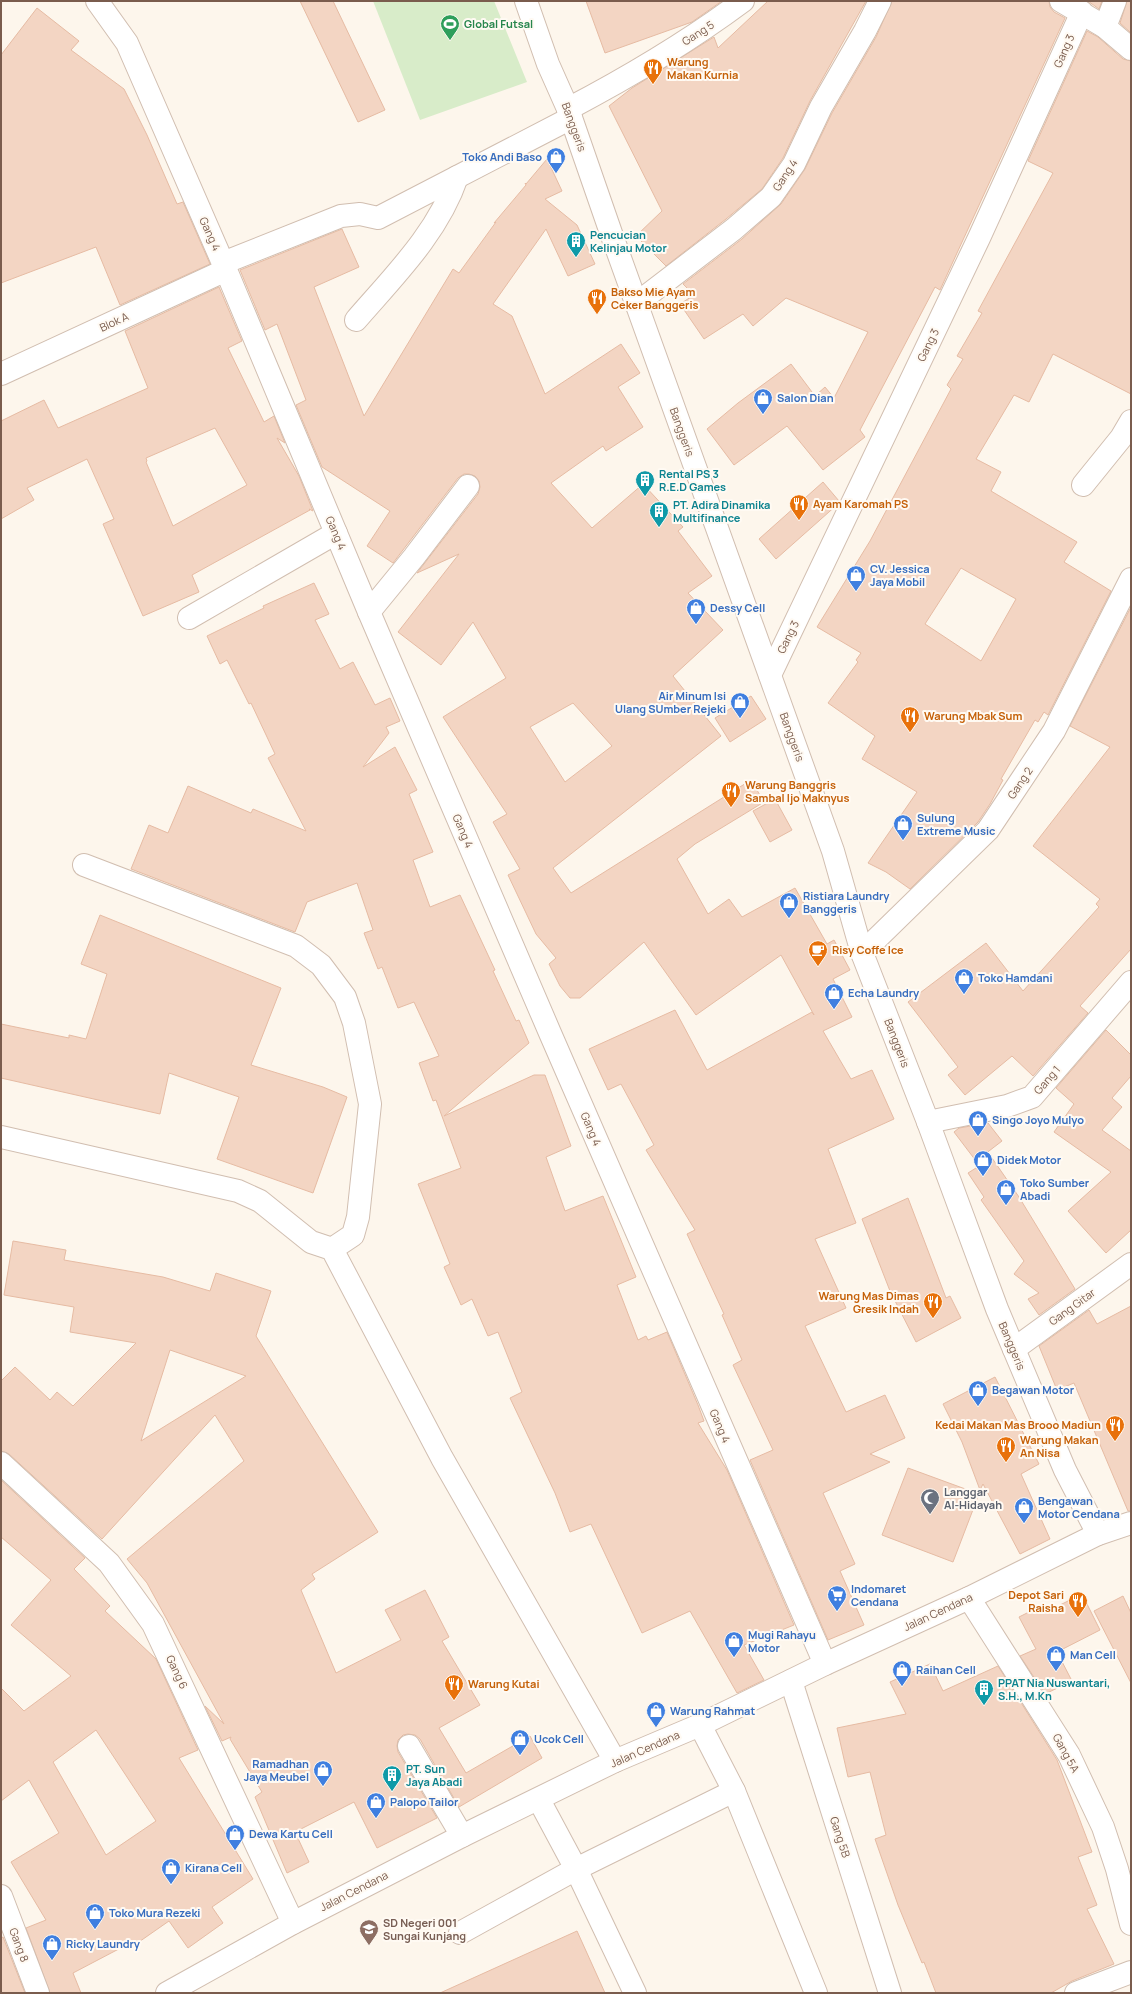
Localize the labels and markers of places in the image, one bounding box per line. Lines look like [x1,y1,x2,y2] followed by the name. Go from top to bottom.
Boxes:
[439,13,461,41] sports icon: Global Futsal
[464,16,533,31] place label: Global Futsal
[667,54,738,82] place label: Warung Makan Kurnia
[642,57,664,85] restaurant icon: Warung Makan Kurnia
[545,146,567,174] shop icon: Toko Andi Baso
[462,149,542,164] place label: Toko Andi Baso
[590,227,667,255] place label: Pencucian Kelinjau Motor
[565,230,587,258] building icon: Pencucian Kelinjau Motor
[611,284,699,312] place label: Bakso Mie Ayam Ceker Banggeris
[586,287,608,315] restaurant icon: Bakso Mie Ayam Ceker Banggeris
[752,387,774,415] shop icon: Salon Dian
[777,390,834,405] place label: Salon Dian
[659,466,726,494] place label: Rental PS 3 R.E.D Games
[634,469,656,497] building icon: Rental PS 3 R.E.D Games
[788,493,810,521] restaurant icon: Ayam Karomah PS
[813,496,908,511] place label: Ayam Karomah PS
[673,497,770,525] place label: PT. Adira Dinamika Multifinance
[648,500,670,528] building icon: PT. Adira Dinamika Multifinance
[870,561,930,589] place label: CV. Jessica Jaya Mobil
[845,564,867,592] shop icon: CV. Jessica Jaya Mobil
[685,597,707,625] shop icon: Dessy Cell
[710,600,765,615] place label: Dessy Cell
[615,688,726,716] place label: Air Minum Isi Ulang SUmber Rejeki
[729,691,751,719] shop icon: Air Minum Isi Ulang SUmber Rejeki
[899,705,921,733] restaurant icon: Warung Mbak Sum
[924,708,1022,723] place label: Warung Mbak Sum
[745,777,849,805] place label: Warung Banggris Sambal Ijo Maknyus
[720,780,742,808] restaurant icon: Warung Banggris Sambal Ijo Maknyus
[917,810,995,838] place label: Sulung Extreme Music
[892,813,914,841] shop icon: Sulung Extreme Music
[803,888,890,916] place label: Ristiara Laundry Banggeris
[778,891,800,919] shop icon: Ristiara Laundry Banggeris
[807,939,829,967] cafe icon: Risy Coffe Ice
[832,942,904,957] place label: Risy Coffe Ice
[953,967,975,995] shop icon: Toko Hamdani
[978,970,1053,985] place label: Toko Hamdani
[823,982,845,1010] shop icon: Echa Laundry
[848,985,920,1000] place label: Echa Laundry
[967,1109,989,1137] shop icon: Singo Joyo Mulyo
[992,1112,1084,1127] place label: Singo Joyo Mulyo
[972,1149,994,1177] shop icon: Didek Motor
[997,1152,1062,1167] place label: Didek Motor
[1020,1175,1090,1203] place label: Toko Sumber Abadi
[995,1178,1017,1206] shop icon: Toko Sumber Abadi
[818,1288,919,1316] place label: Warung Mas Dimas Gresik Indah
[922,1291,944,1319] restaurant icon: Warung Mas Dimas Gresik Indah
[967,1379,989,1407] shop icon: Begawan Motor
[992,1382,1075,1397] place label: Begawan Motor
[1104,1414,1126,1442] restaurant icon: Kedai Makan Mas Brooo Madiun
[935,1417,1101,1432] place label: Kedai Makan Mas Brooo Madiun
[1020,1432,1099,1460] place label: Warung Makan An Nisa
[995,1435,1017,1463] restaurant icon: Warung Makan An Nisa
[944,1484,1002,1512] place label: Langgar Al-Hidayah
[919,1487,941,1515] mosque icon: Langgar Al-Hidayah
[1038,1493,1120,1521] place label: Bengawan Motor Cendana
[1013,1496,1035,1524] shop icon: Bengawan Motor Cendana
[851,1581,907,1609] place label: Indomaret Cendana
[826,1584,848,1612] supermarket icon: Indomaret Cendana
[1008,1587,1064,1615] place label: Depot Sari Raisha
[1067,1590,1089,1618] restaurant icon: Depot Sari Raisha
[748,1627,816,1655] place label: Mugi Rahayu Motor
[723,1630,745,1658] shop icon: Mugi Rahayu Motor
[1045,1644,1067,1672] shop icon: Man Cell
[1070,1647,1116,1662] place label: Man Cell
[891,1659,913,1687] shop icon: Raihan Cell
[916,1662,976,1677] place label: Raihan Cell
[443,1673,465,1701] restaurant icon: Warung Kutai
[998,1675,1110,1703] place label: PPAT Nia Nuswantari, S.H., M.Kn
[468,1676,540,1691] place label: Warung Kutai
[973,1678,995,1706] building icon: PPAT Nia Nuswantari, S.H., M.Kn
[645,1700,667,1728] shop icon: Warung Rahmat
[670,1703,755,1718] place label: Warung Rahmat
[509,1728,531,1756] shop icon: Ucok Cell
[534,1731,584,1746] place label: Ucok Cell
[244,1756,309,1784] place label: Ramadhan Jaya Meubel
[312,1759,334,1787] shop icon: Ramadhan Jaya Meubel
[406,1761,462,1789] place label: PT. Sun Jaya Abadi
[381,1764,403,1792] building icon: PT. Sun Jaya Abadi
[365,1791,387,1819] shop icon: Palopo Tailor
[390,1794,459,1809] place label: Palopo Tailor
[224,1823,246,1851] shop icon: Dewa Kartu Cell
[249,1826,333,1841] place label: Dewa Kartu Cell
[160,1857,182,1885] shop icon: Kirana Cell
[185,1860,242,1875] place label: Kirana Cell
[84,1902,106,1930] shop icon: Toko Mura Rezeki
[109,1905,200,1920] place label: Toko Mura Rezeki
[383,1915,466,1943] place label: SD Negeri 001 Sungai Kunjang
[358,1918,380,1946] school or university icon: SD Negeri 001 Sungai Kunjang
[41,1933,63,1961] shop icon: Ricky Laundry
[66,1936,141,1951] place label: Ricky Laundry

